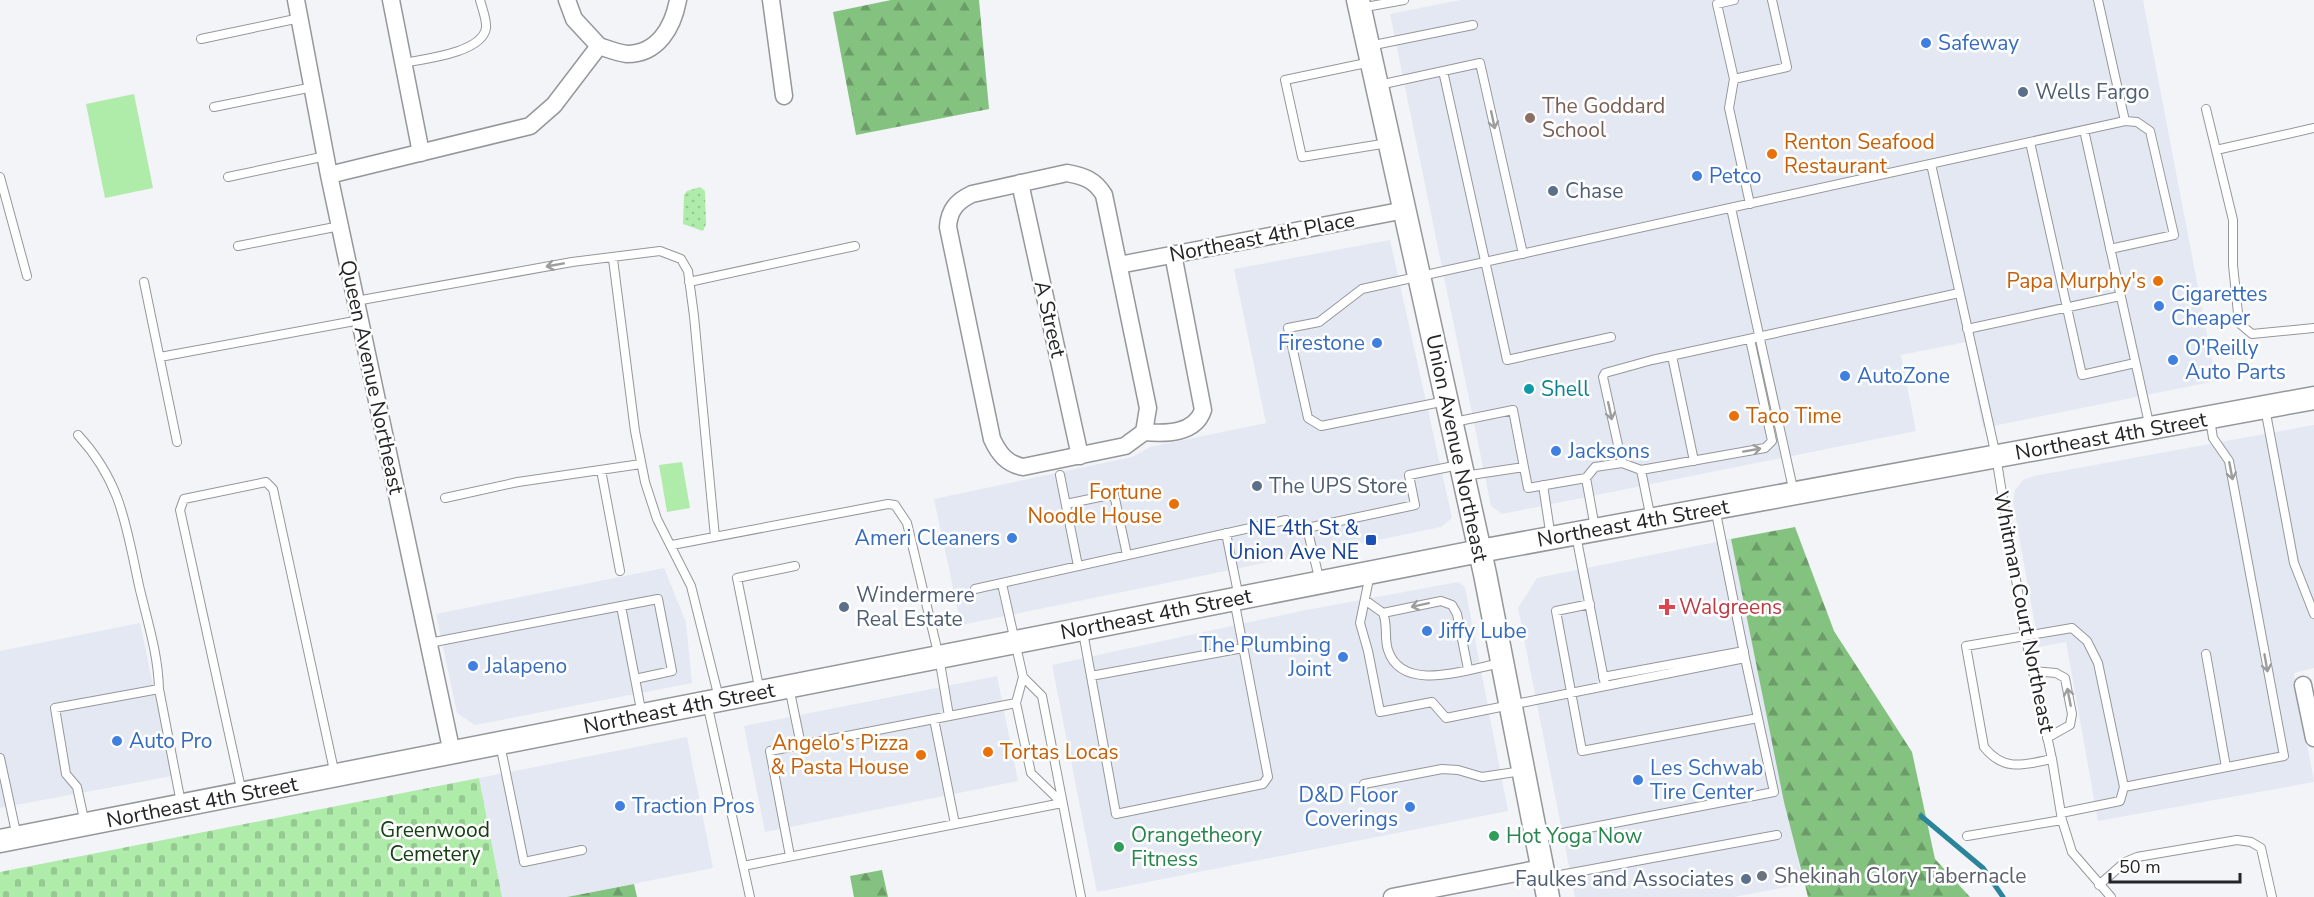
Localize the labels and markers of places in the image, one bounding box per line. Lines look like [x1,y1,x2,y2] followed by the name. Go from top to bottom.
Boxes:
[1938,29,2019,57] place label: Safeway
[1919,36,1933,50] marker: Safeway
[2035,78,2149,106] place label: Wells Fargo
[2016,85,2030,99] marker: Wells Fargo
[1542,92,1665,144] place label: The Goddard School
[1523,111,1537,125] marker: The Goddard School
[1784,128,1935,180] place label: Renton Seafood Restaurant
[1765,147,1779,161] marker: Renton Seafood Restaurant
[1709,162,1761,190] place label: Petco
[1690,169,1704,183] marker: Petco
[1565,177,1623,205] place label: Chase
[1546,184,1560,198] marker: Chase
[2006,267,2146,295] place label: Papa Murphy's
[2151,274,2165,288] marker: Papa Murphy's
[2171,280,2268,332] place label: Cigarettes Cheaper
[2152,299,2166,313] marker: Cigarettes Cheaper
[1278,329,1365,357] place label: Firestone
[2185,334,2286,386] place label: O'Reilly Auto Parts
[1370,336,1384,350] marker: Firestone
[2166,353,2180,367] marker: O'Reilly Auto Parts
[1857,362,1950,390] place label: AutoZone
[1838,369,1852,383] marker: AutoZone
[1541,375,1590,403] place label: Shell
[1522,382,1536,396] marker: Shell
[1746,402,1841,430] place label: Taco Time
[1727,409,1741,423] marker: Taco Time
[1567,437,1650,465] place label: Jacksons
[1549,444,1563,458] marker: Jacksons
[1269,472,1407,500] place label: The UPS Store
[1027,478,1162,530] place label: Fortune Noodle House
[1250,479,1264,493] marker: The UPS Store
[1167,497,1181,511] marker: Fortune Noodle House
[1228,514,1359,566] place label: NE 4th St & Union Ave NE
[855,524,1000,552] place label: Ameri Cleaners
[1005,531,1019,545] marker: Ameri Cleaners
[1364,533,1378,547] marker: NE 4th St & Union Ave NE
[856,581,975,633] place label: Windermere Real Estate
[1679,593,1782,621] place label: Walgreens
[837,600,851,614] marker: Windermere Real Estate
[1660,600,1674,614] marker: Walgreens
[1438,617,1527,645] place label: Jiffy Lube
[1420,624,1434,638] marker: Jiffy Lube
[1199,631,1332,683] place label: The Plumbing Joint
[1336,650,1350,664] marker: The Plumbing Joint
[484,652,567,680] place label: Jalapeno
[466,659,480,673] marker: Jalapeno
[129,727,213,755] place label: Auto Pro
[771,729,909,781] place label: Angelo's Pizza & Pasta House
[110,734,124,748] marker: Auto Pro
[1000,738,1119,766] place label: Tortas Locas
[981,745,995,759] marker: Tortas Locas
[914,748,928,762] marker: Angelo's Pizza & Pasta House
[1650,754,1763,806] place label: Les Schwab Tire Center
[1631,773,1645,787] marker: Les Schwab Tire Center
[1298,781,1398,833] place label: D&D Floor Coverings
[632,792,755,820] place label: Traction Pros
[613,799,627,813] marker: Traction Pros
[1403,800,1417,814] marker: D&D Floor Coverings
[1131,821,1262,873] place label: Orangetheory Fitness
[1506,822,1643,850] place label: Hot Yoga Now
[1487,829,1501,843] marker: Hot Yoga Now
[1112,840,1126,854] marker: Orangetheory Fitness
[1774,862,2026,890] place label: Shekinah Glory Tabernacle
[1515,865,1734,893] place label: Faulkes and Associates
[1755,869,1769,883] marker: Shekinah Glory Tabernacle
[1739,872,1753,886] marker: Faulkes and Associates

